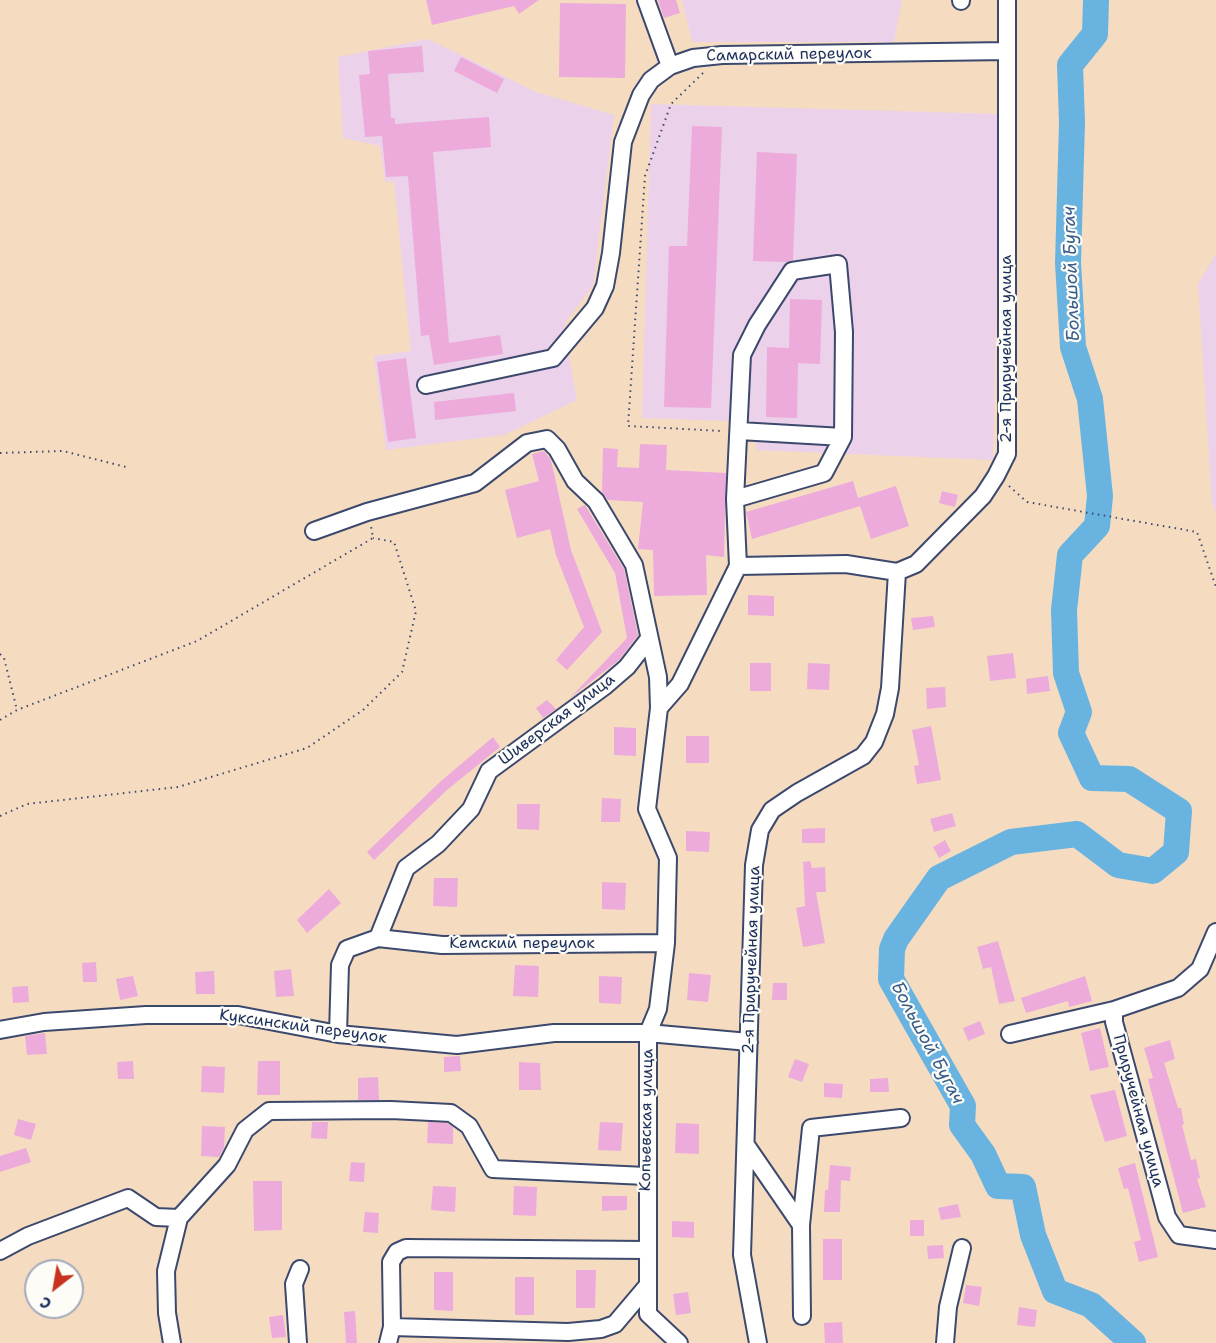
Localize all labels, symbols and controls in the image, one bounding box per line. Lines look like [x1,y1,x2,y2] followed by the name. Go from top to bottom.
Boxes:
[706,44,872,66] street label: Самарский переулок
[1059,206,1085,342] water label: Большой Бугач
[997,255,1017,443] street label: 2-я Приручейная улица
[495,670,619,770] street label: Шиверская улица
[739,865,765,1055] street label: 2-я Приручейная улица
[449,934,595,954] street label: Кемский переулок
[886,978,968,1108] water label: Большой Бугач
[218,1006,388,1048] street label: Куксинский переулок
[1108,1032,1168,1190] street label: Приручейная улица
[636,1048,658,1192] street label: Копьевская улица
[24,1259,84,1319] north arrow
[36,1292,55,1315] text: С

